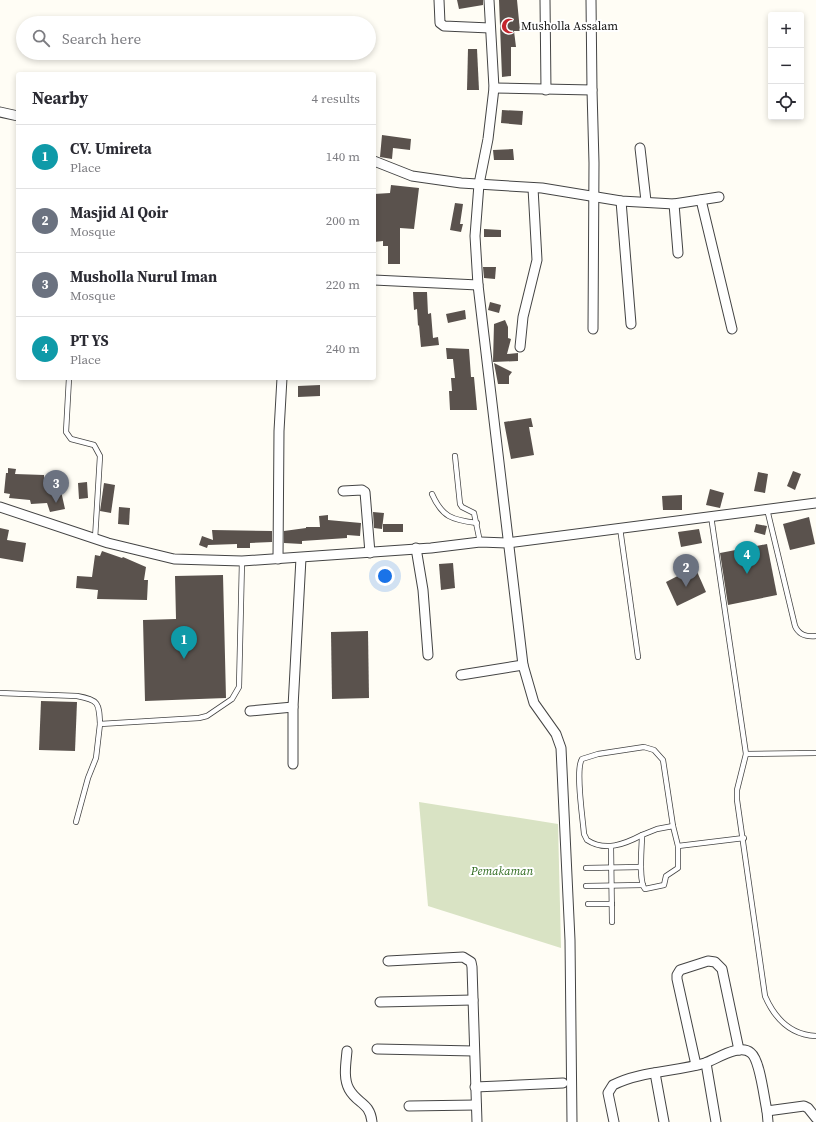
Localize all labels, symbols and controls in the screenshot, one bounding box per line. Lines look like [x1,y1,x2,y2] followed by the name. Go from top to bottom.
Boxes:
[768,12,804,120] map controls
[768,12,804,48] button: +
[16,16,376,60] search box
[500,17,518,35] mosque icon: Musholla Assalam
[521,18,618,34] place label: Musholla Assalam
[30,27,52,49] icon: search
[62,28,141,49] text: Search here
[768,48,804,84] button: −
[768,84,804,120] button: locate
[32,86,88,110] text: Nearby
[312,90,360,107] text: 4 results
[70,138,152,159] text: CV. Umireta
[41,148,49,165] text: 1
[326,148,360,165] text: 140 m
[70,159,101,176] text: Place
[70,202,168,223] text: Masjid Al Qoir
[41,212,49,229] text: 2
[326,212,360,229] text: 200 m
[70,223,116,240] text: Mosque
[70,266,217,287] text: Musholla Nurul Iman
[41,276,49,293] text: 3
[326,276,360,293] text: 220 m
[70,287,116,304] text: Mosque
[70,330,109,351] text: PT YS
[41,340,49,357] text: 4
[326,340,360,357] text: 240 m
[70,351,101,368] text: Place
[43,470,69,503] pin: 3
[734,541,760,574] pin: 4
[673,554,699,587] pin: 2
[375,566,395,586] your location
[171,626,197,659] pin: 1
[470,863,533,879] park label: Pemakaman

